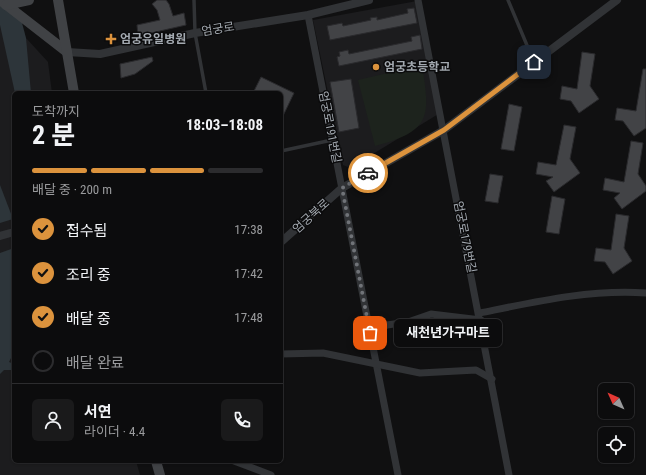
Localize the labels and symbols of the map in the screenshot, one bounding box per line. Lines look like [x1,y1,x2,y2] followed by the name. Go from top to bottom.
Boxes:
[201,19,235,39] street label: 엄궁로
[120,32,186,46] place label: 엄궁유일병원
[105,33,117,45] marker: 엄궁유일병원
[517,45,551,79] pin
[384,60,450,74] place label: 엄궁초등학교
[371,62,381,72] marker: 엄궁초등학교
[316,90,344,164] street label: 엄궁로191번길
[348,153,388,193] courier
[290,196,332,236] street label: 엄궁북로
[451,200,479,274] street label: 엄궁로179번길
[353,316,387,350] pin
[394,319,502,347] callout: 새천년가구마트
[598,383,634,419] north arrow

